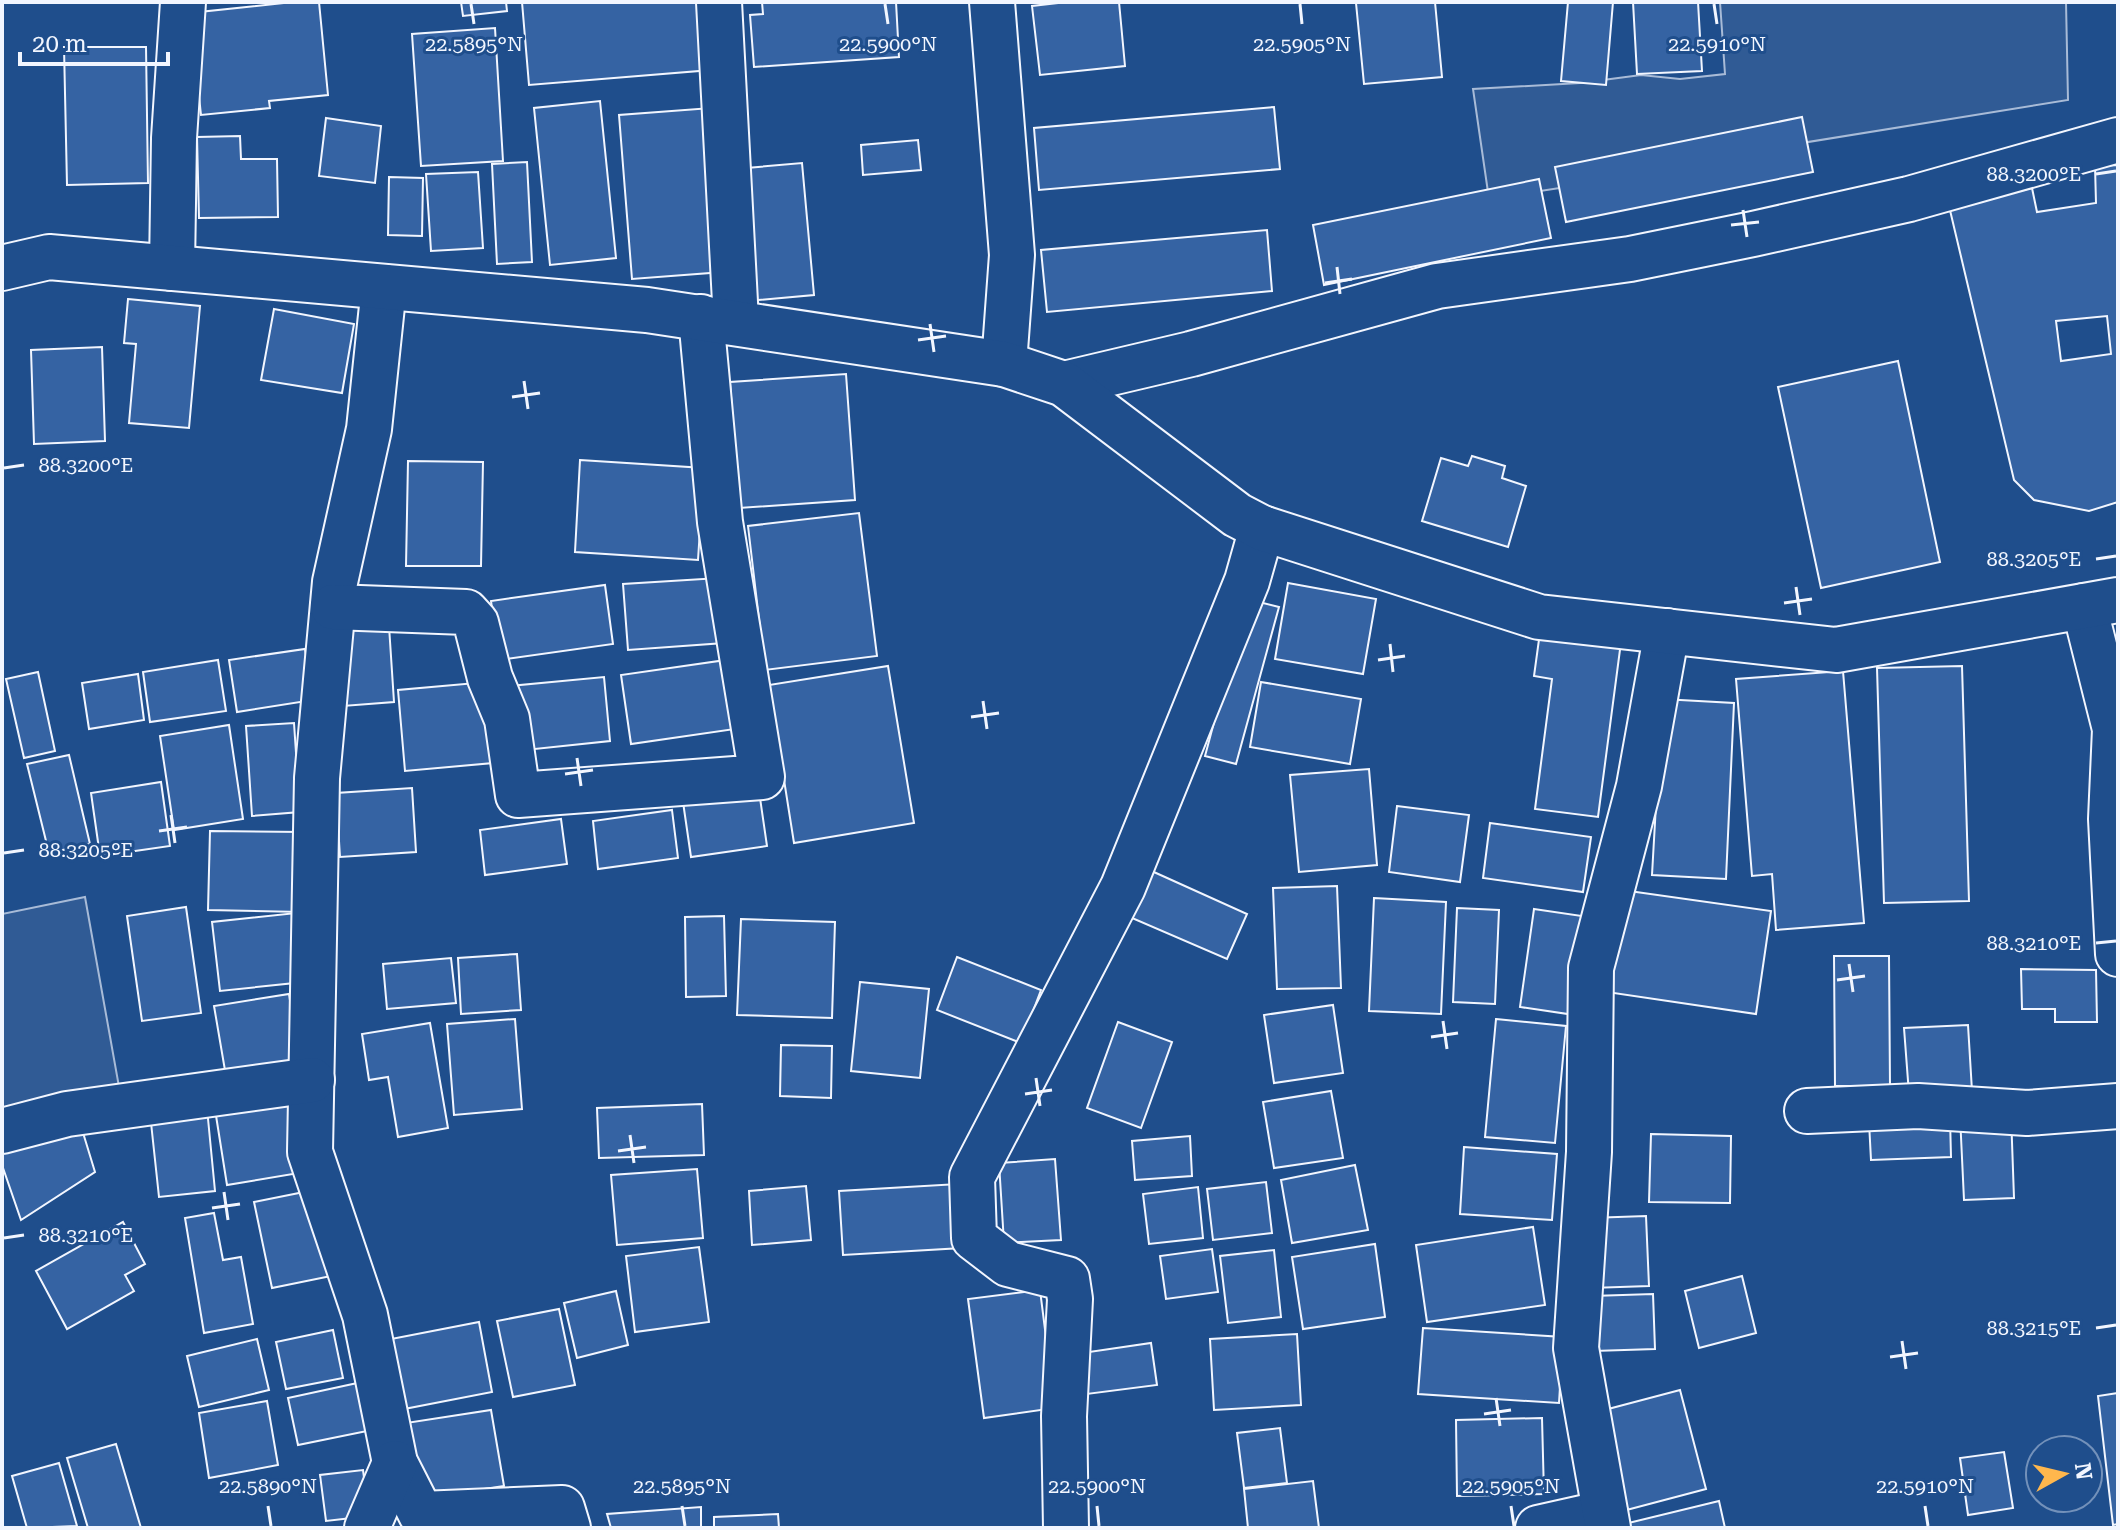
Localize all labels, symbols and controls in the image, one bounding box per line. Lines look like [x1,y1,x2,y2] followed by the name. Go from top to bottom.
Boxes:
[20,16,168,66] scale bar
[32,30,87,58] text: 20 m
[425,32,523,56] text: 22.5895°N
[839,32,937,56] text: 22.5900°N
[1253,32,1351,56] text: 22.5905°N
[1668,32,1766,56] text: 22.5910°N
[1987,162,2081,186] text: 88.3200°E
[39,453,133,477] text: 88.3200°E
[1987,547,2081,571] text: 88.3205°E
[39,838,133,862] text: 88.3205°E
[1987,931,2081,955] text: 88.3210°E
[39,1223,133,1247] text: 88.3210°E
[1987,1316,2081,1340] text: 88.3215°E
[2024,1434,2104,1514] north arrow
[2070,1461,2097,1481] text: N
[219,1474,317,1498] text: 22.5890°N
[633,1474,731,1498] text: 22.5895°N
[1048,1474,1146,1498] text: 22.5900°N
[1462,1474,1560,1498] text: 22.5905°N
[1876,1474,1974,1498] text: 22.5910°N

